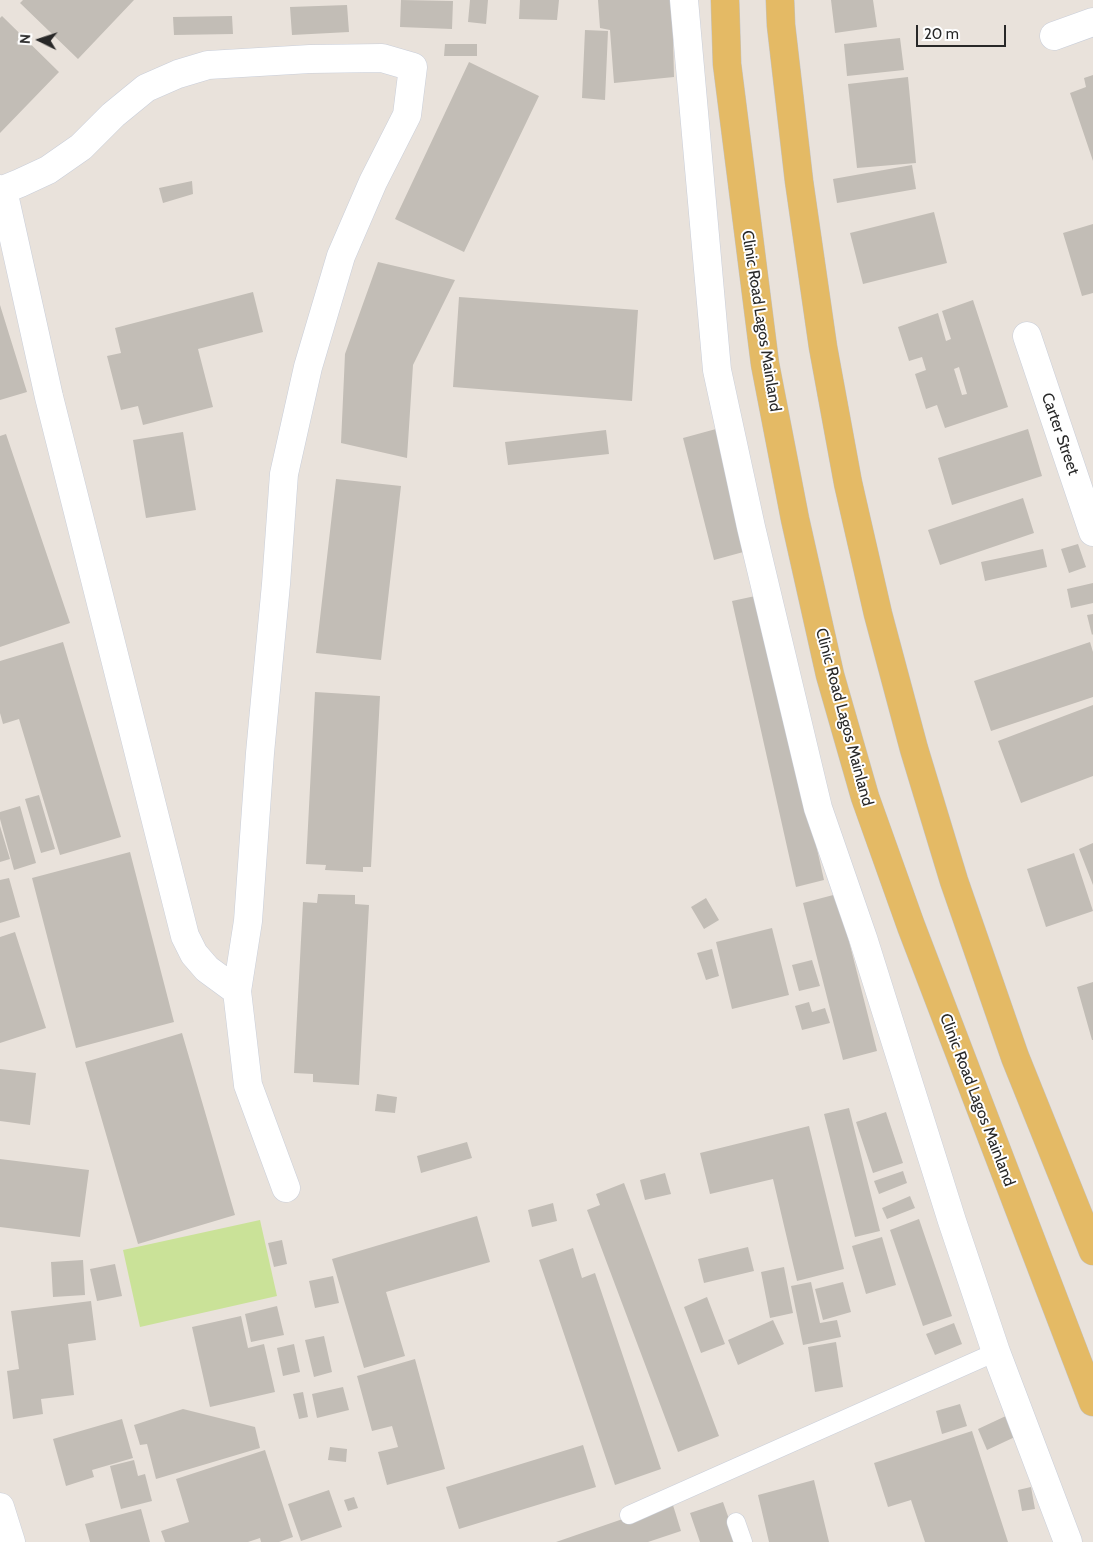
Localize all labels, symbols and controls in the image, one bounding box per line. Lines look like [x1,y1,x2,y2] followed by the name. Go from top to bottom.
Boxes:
[15,15,65,65] north arrow
[918,15,1008,47] scale bar
[924,25,959,43] text: 20 m
[16,33,34,45] text: N
[737,229,785,413] street label: Clinic Road Lagos Mainland
[1037,390,1083,478] street label: Carter Street
[811,626,877,808] street label: Clinic Road Lagos Mainland
[935,1011,1019,1189] street label: Clinic Road Lagos Mainland

